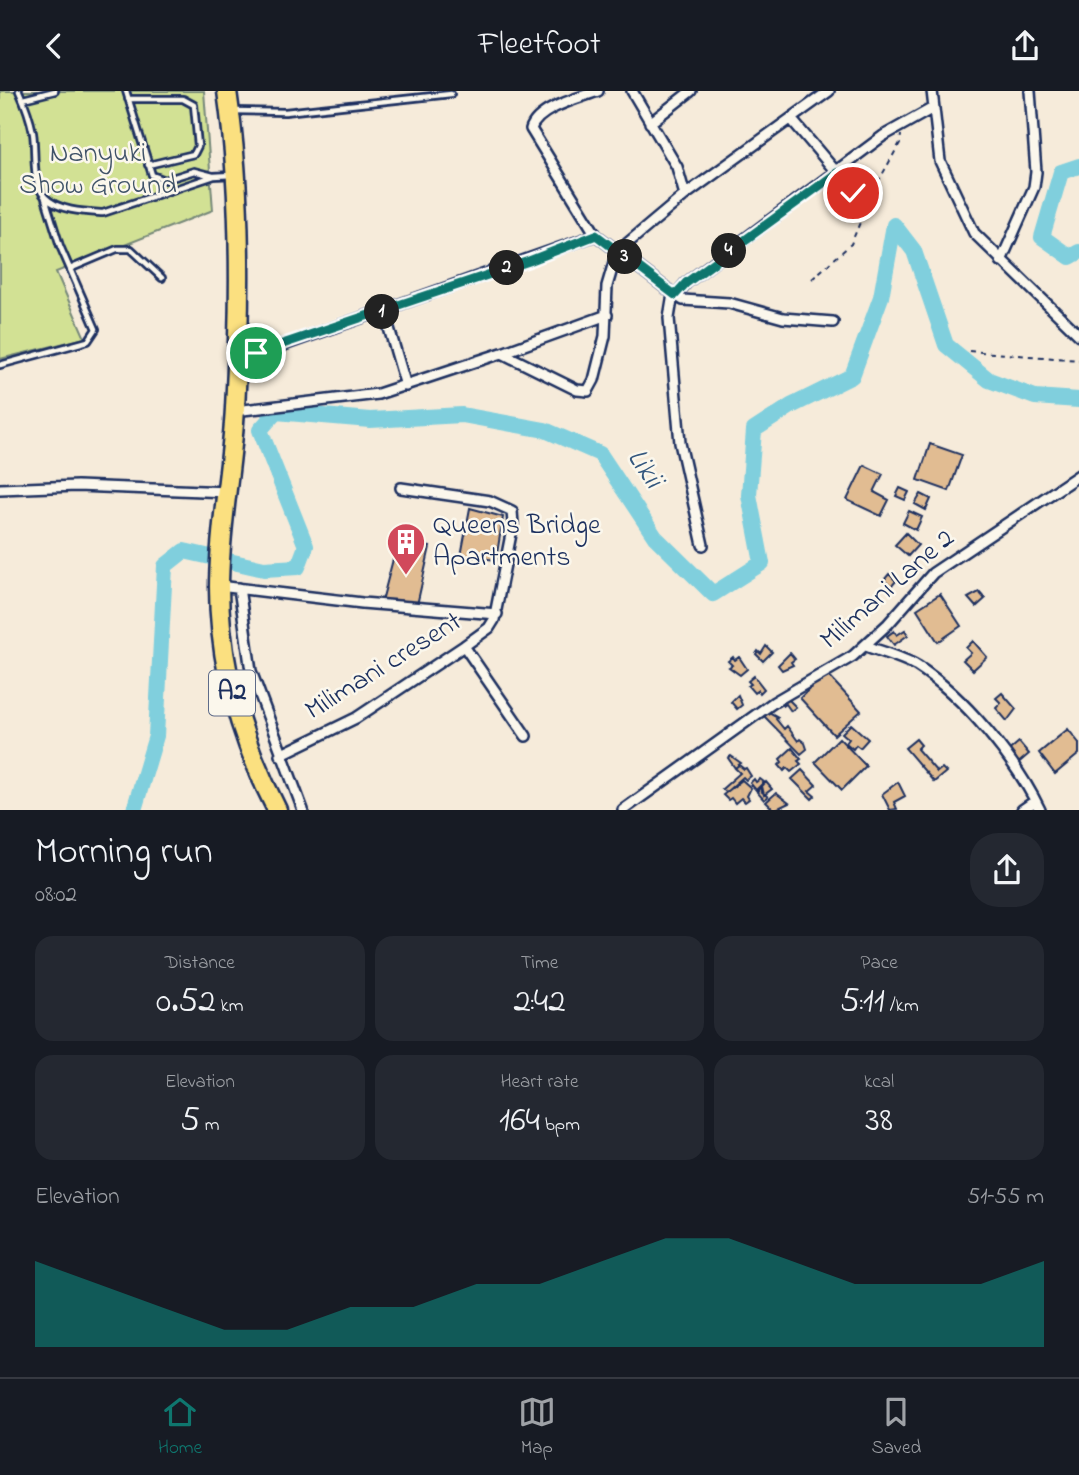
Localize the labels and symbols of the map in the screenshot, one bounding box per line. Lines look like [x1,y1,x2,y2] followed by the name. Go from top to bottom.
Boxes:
[19,134,177,207] park label: Nanyuki Show Ground
[823,163,883,223] pin
[712,233,746,269] pin: 4
[608,239,642,275] pin: 3
[490,251,524,285] pin: 2
[364,295,400,329] pin: 1
[226,323,286,383] pin
[614,440,675,500] water label: Likii
[433,506,601,579] place label: Queens Bridge Apartments
[811,520,965,660] street label: Milimani Lane 2
[385,521,427,576] building icon: Queens Bridge Apartments
[298,602,470,732] street label: Milimani cresent
[209,671,255,715] road number: A2

